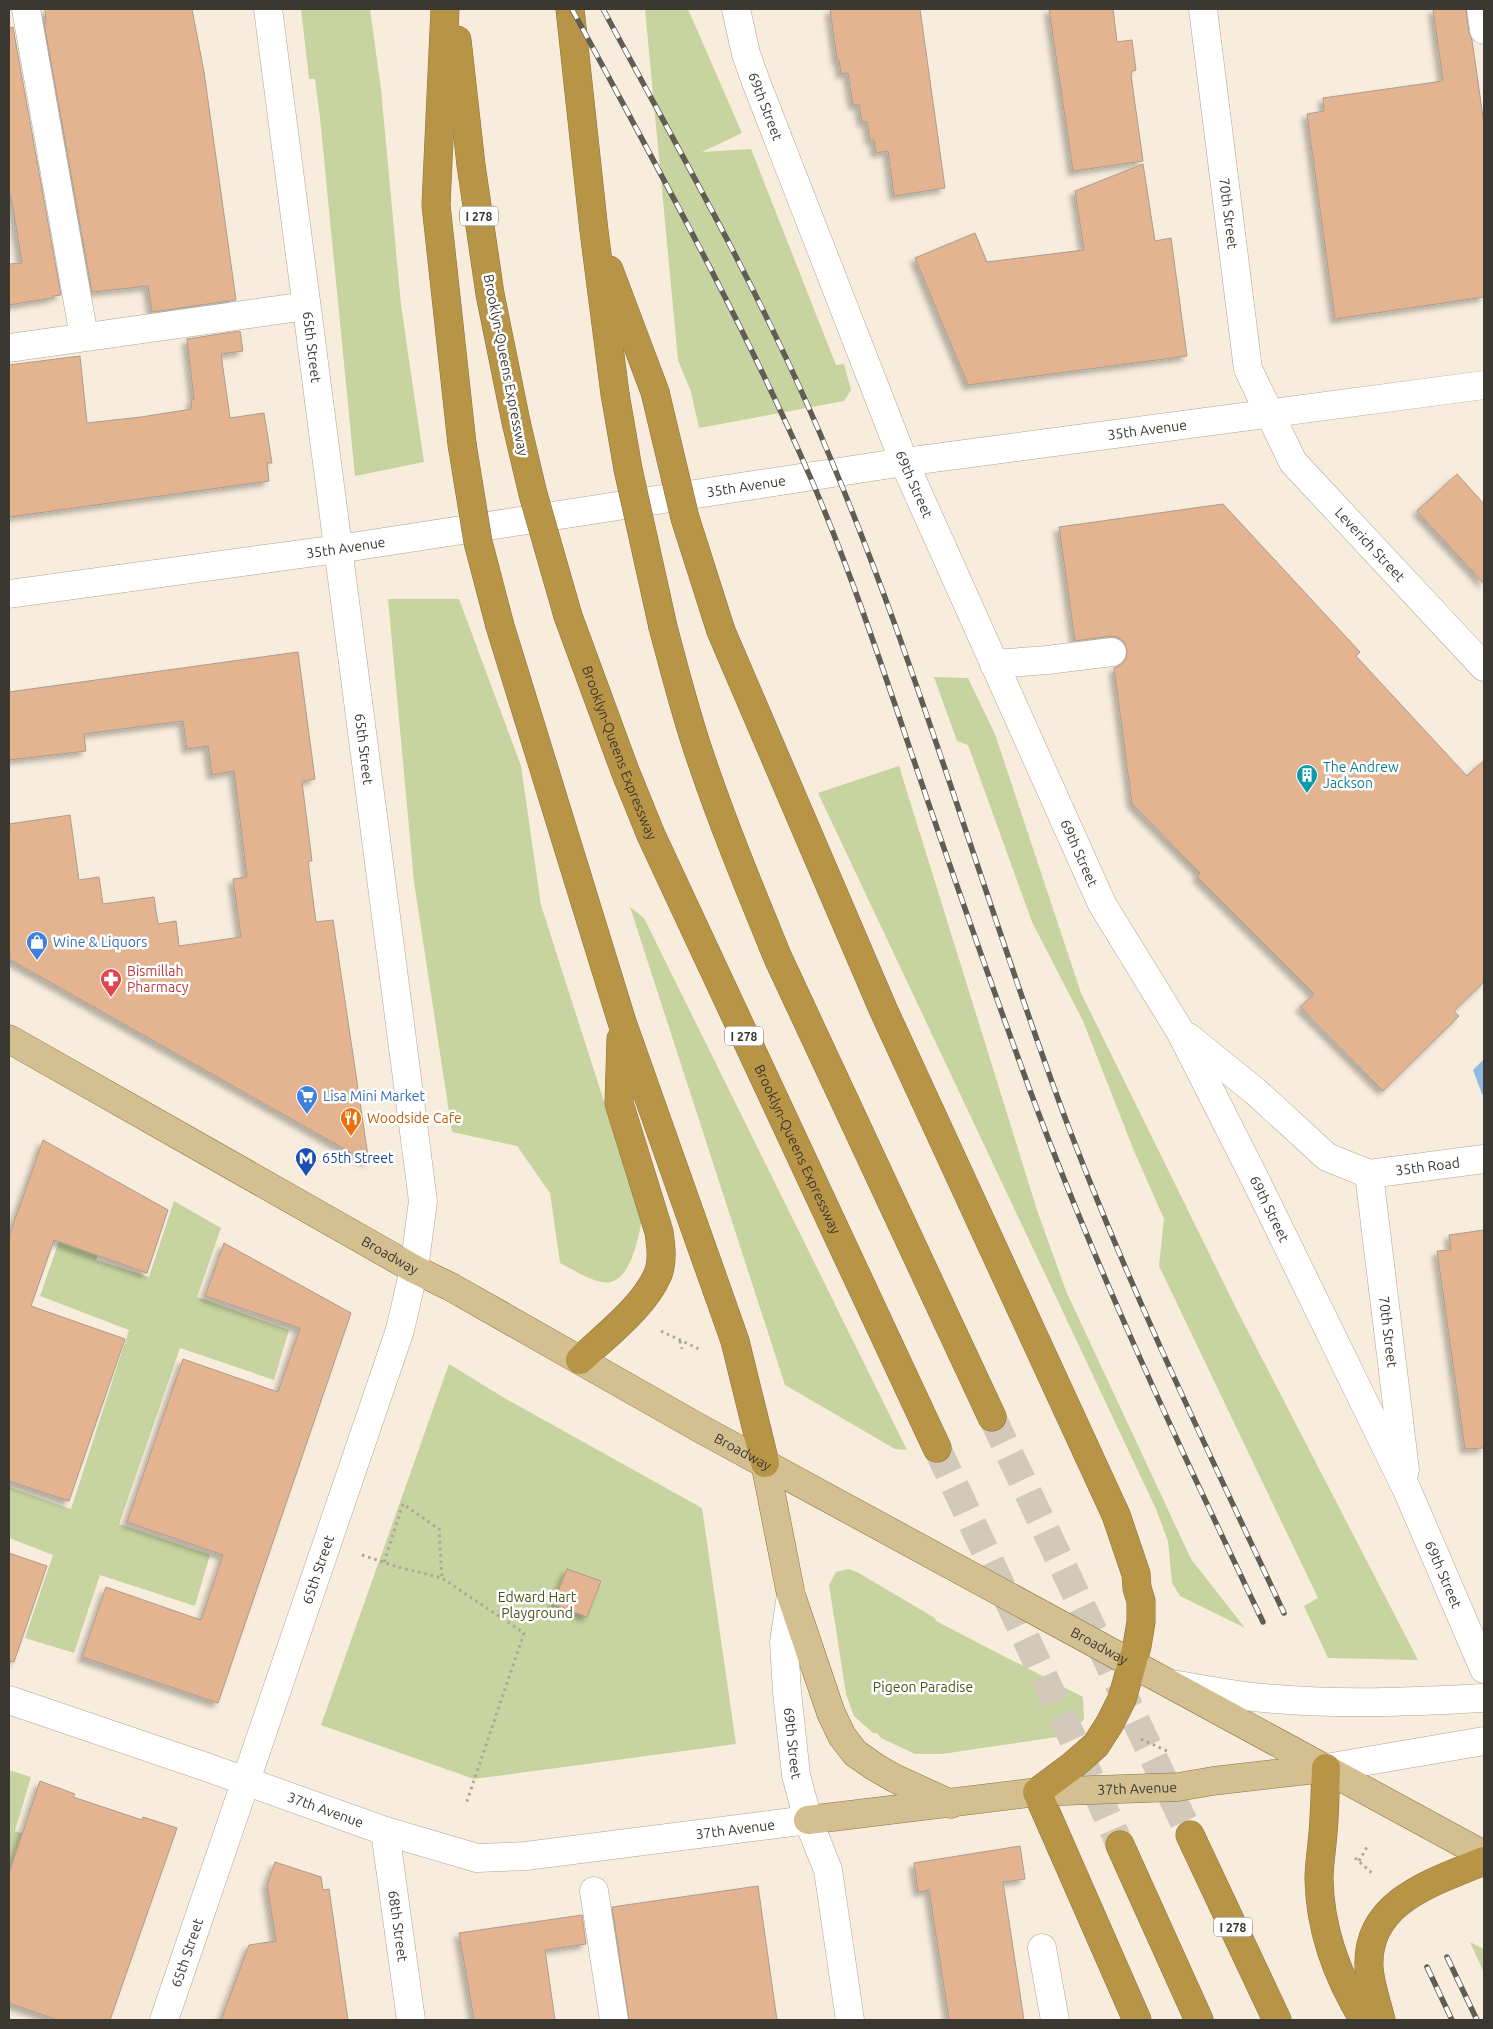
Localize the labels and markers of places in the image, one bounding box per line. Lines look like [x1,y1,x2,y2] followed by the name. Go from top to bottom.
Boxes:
[1323,759,1399,791] place label: The Andrew Jackson
[1295,763,1319,794] building icon: The Andrew Jackson
[25,930,49,961] shop icon: Wine & Liquors
[53,934,147,950] place label: Wine & Liquors
[127,963,189,995] place label: Bismillah Pharmacy
[99,967,123,998] pharmacy icon: Bismillah Pharmacy
[295,1084,319,1115] supermarket icon: Lisa Mini Market
[323,1088,425,1104] place label: Lisa Mini Market
[339,1106,363,1137] restaurant icon: Woodside Cafe
[367,1110,462,1126] place label: Woodside Cafe
[294,1146,318,1177] metro station icon: 65th Street
[322,1150,394,1166] place label: 65th Street

